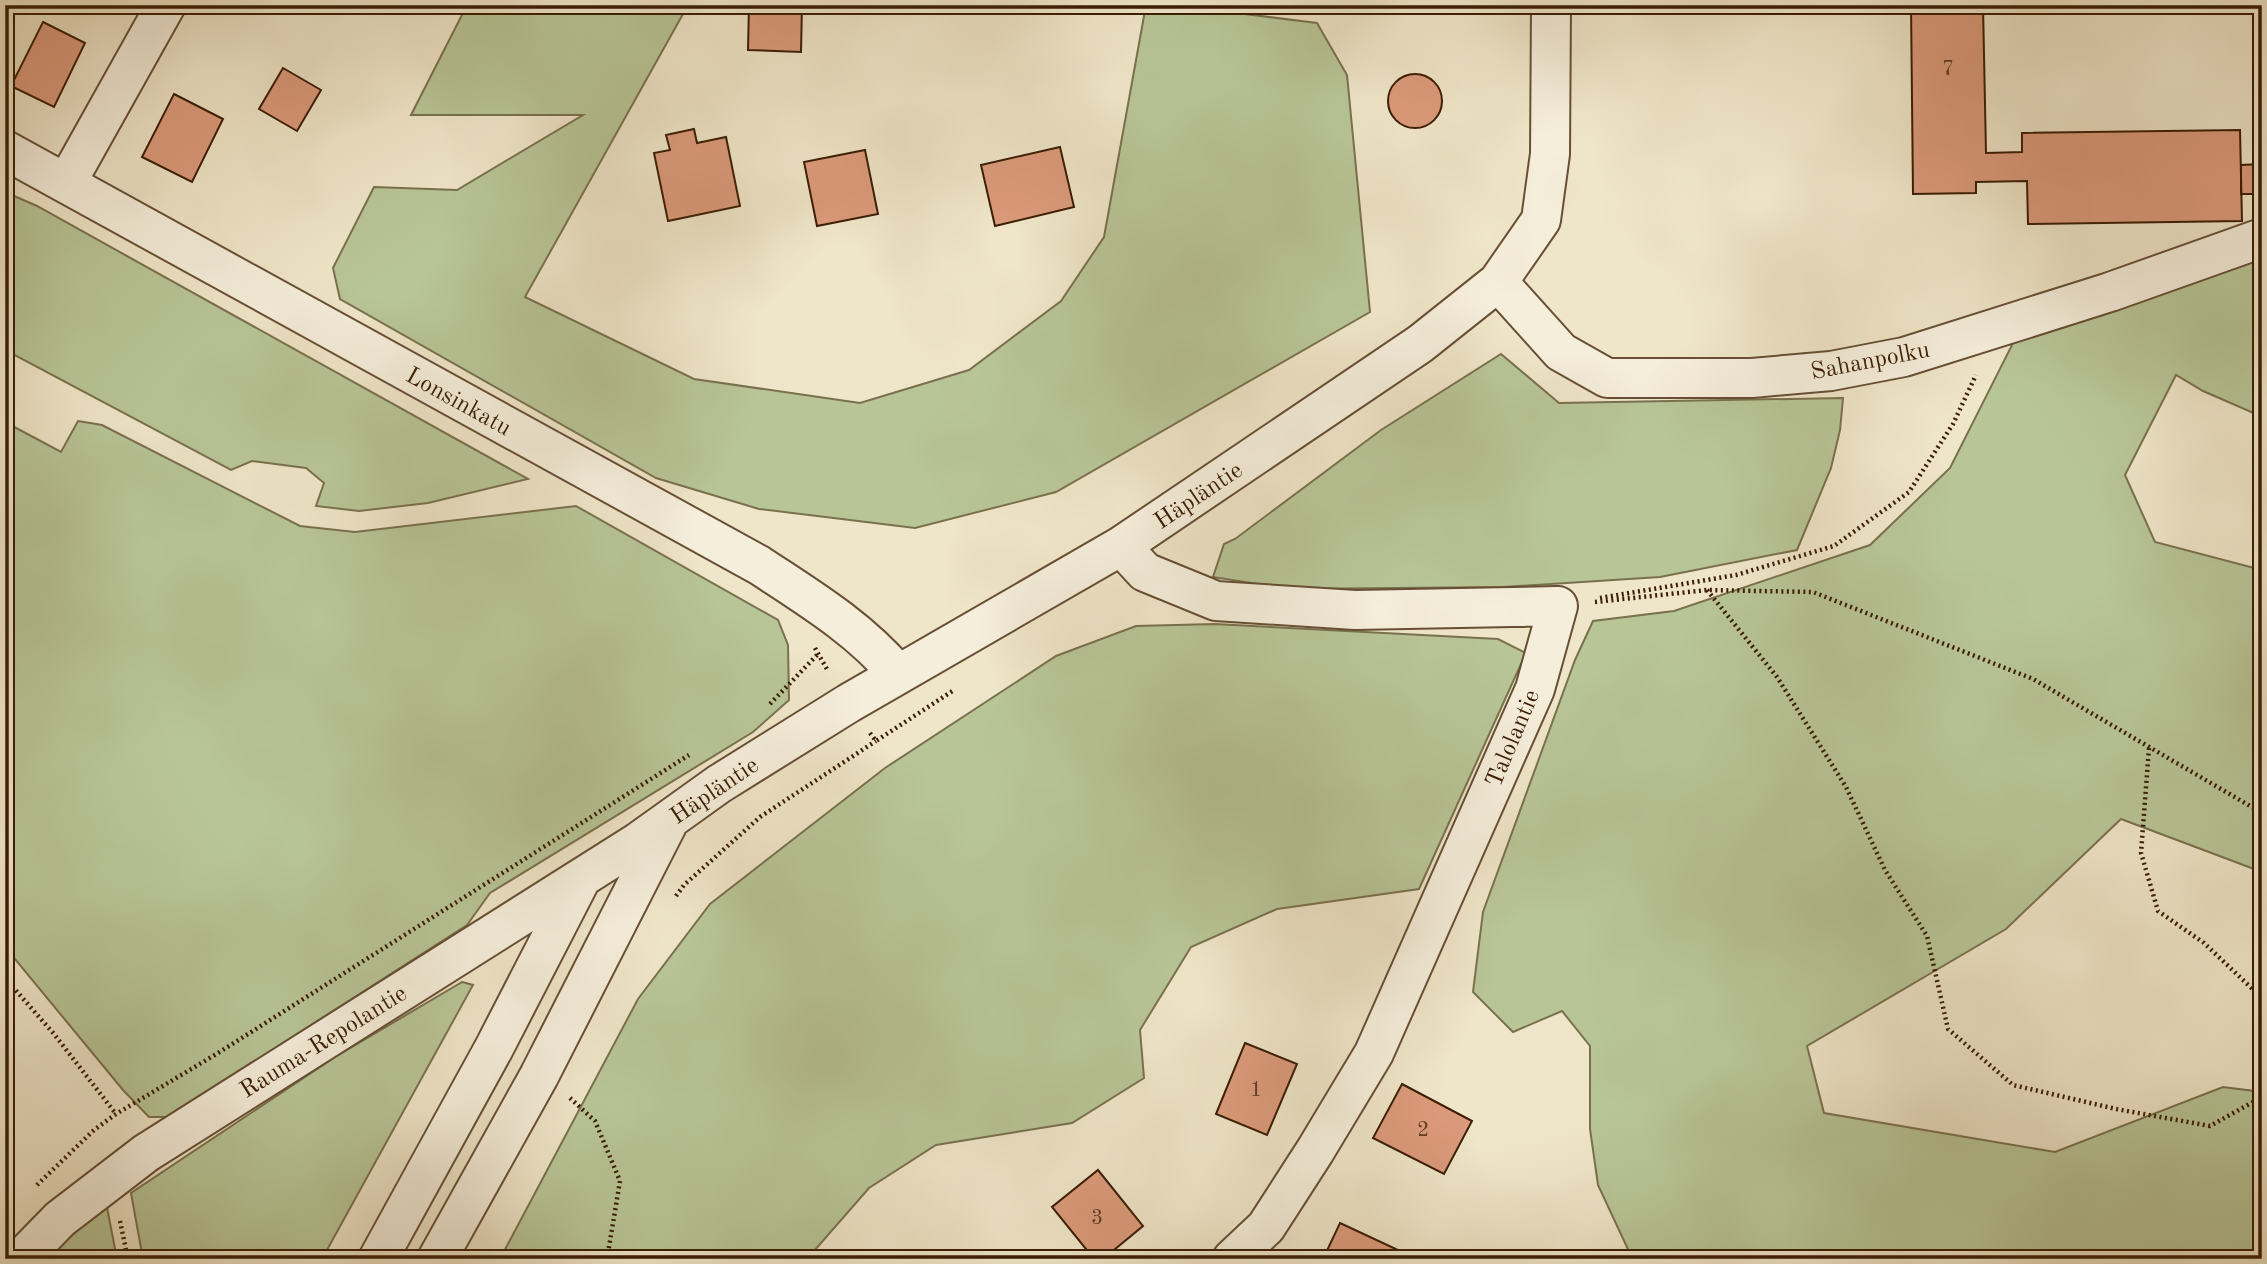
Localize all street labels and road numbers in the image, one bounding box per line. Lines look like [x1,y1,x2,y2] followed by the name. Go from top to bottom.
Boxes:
[1809,339,1932,385] street label: Sahanpolku
[401,364,515,442] street label: Lonsinkatu
[1151,459,1247,535] street label: Häpläntie
[1483,687,1545,791] street label: Talolantie
[667,754,763,830] street label: Häpläntie
[237,982,412,1104] street label: Rauma-Repolantie

